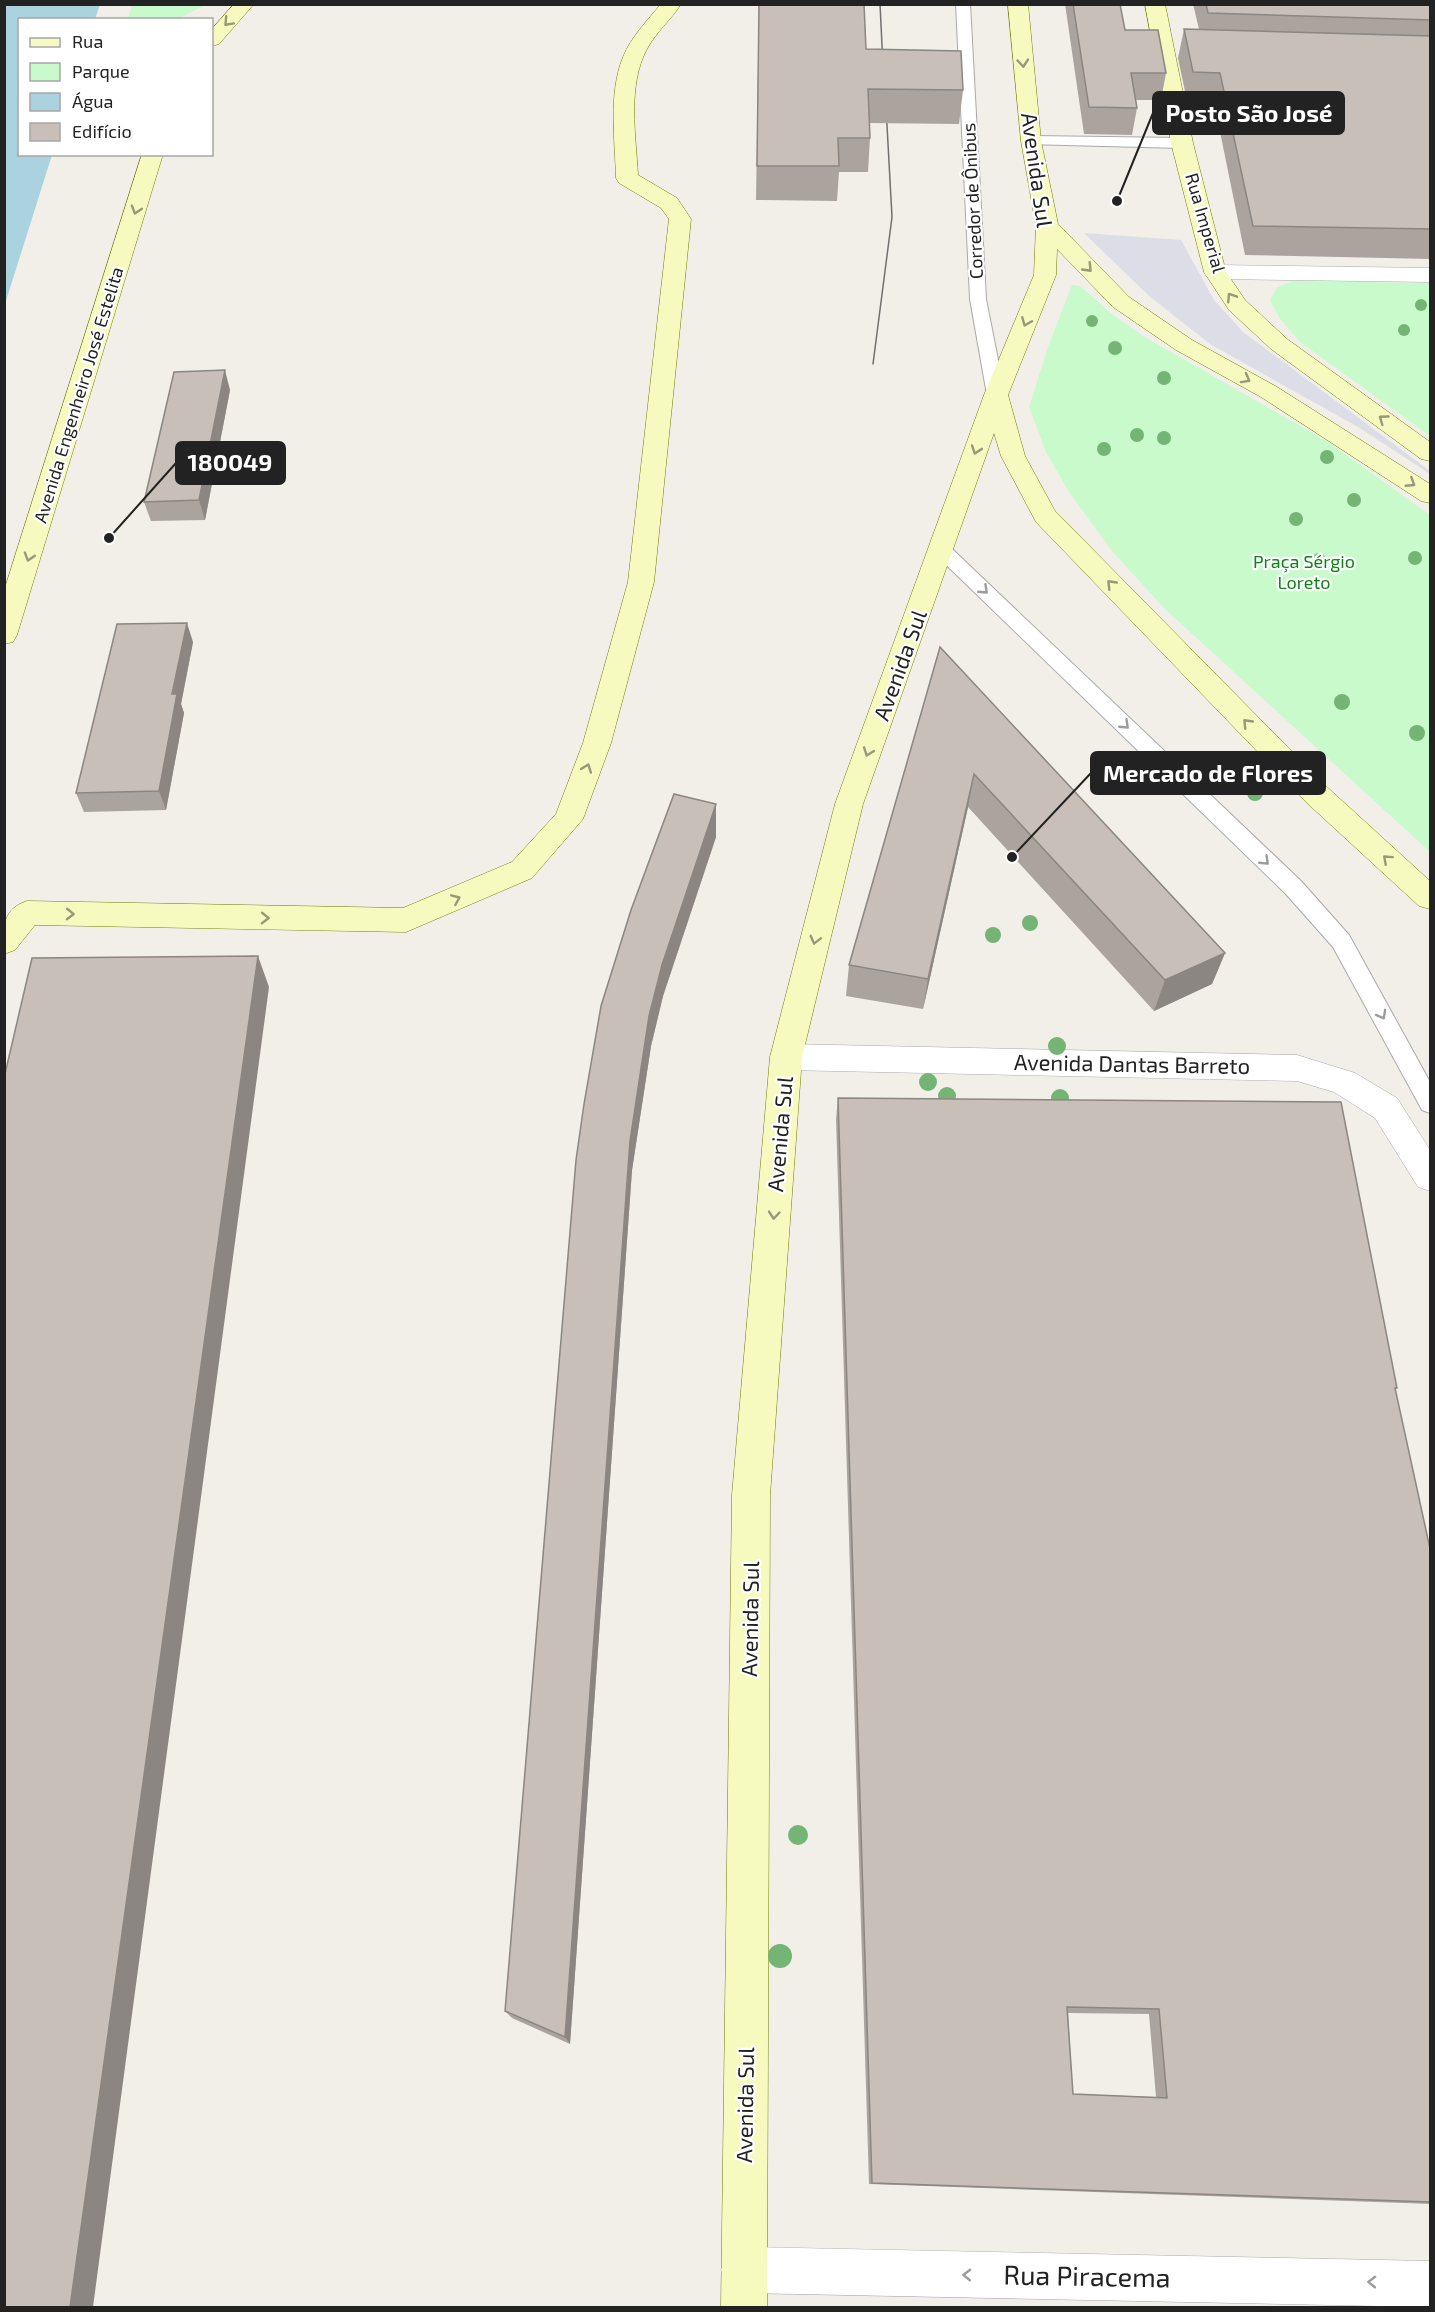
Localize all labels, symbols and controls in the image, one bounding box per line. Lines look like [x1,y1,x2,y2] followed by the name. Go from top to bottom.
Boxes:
[224,15,235,26] one-way arrow
[18,18,213,156] legend
[72,30,103,52] text: Rua
[1016,58,1029,67] one-way arrow
[72,60,130,82] text: Parque
[72,90,113,112] text: Água
[1153,92,1344,134] callout: Posto São José
[1166,98,1332,127] text: Posto São José
[1017,111,1059,229] street label: Avenida Sul
[72,120,132,142] text: Edifício
[957,122,987,280] street label: Corredor de Ônibus
[1181,170,1231,276] street label: Rua Imperial
[131,204,143,215] one-way arrow
[1081,261,1092,271] one-way arrow
[29,264,128,525] street label: Avenida Engenheiro José Estelita
[1227,293,1239,303] one-way arrow
[1021,316,1033,327] one-way arrow
[1240,372,1250,383] one-way arrow
[1379,415,1390,426] one-way arrow
[176,442,285,484] callout: 180049
[971,445,984,455] one-way arrow
[187,447,273,476] text: 180049
[1405,475,1416,486] one-way arrow
[1253,550,1355,593] park label: Praça Sérgio Loreto
[23,551,36,562] one-way arrow
[1107,580,1118,590] one-way arrow
[978,583,988,594] one-way arrow
[867,605,931,724] street label: Avenida Sul
[1119,718,1129,729] one-way arrow
[1243,720,1254,730] one-way arrow
[862,747,875,757] one-way arrow
[1091,752,1325,794] callout: Mercado de Flores
[1103,758,1313,787] text: Mercado de Flores
[580,764,592,775] one-way arrow
[1258,853,1269,864] one-way arrow
[1383,855,1394,866] one-way arrow
[449,894,460,906] one-way arrow
[66,908,75,920] one-way arrow
[261,911,270,924] one-way arrow
[810,935,823,945] one-way arrow
[1375,1009,1386,1019] one-way arrow
[1014,1048,1250,1078] street label: Avenida Dantas Barreto
[761,1075,797,1193] street label: Avenida Sul
[768,1210,781,1220] one-way arrow
[735,1560,763,1677] street label: Avenida Sul
[730,2046,758,2163] street label: Avenida Sul
[1003,2258,1171,2292] street label: Rua Piracema
[963,2268,972,2281] one-way arrow
[1368,2276,1377,2289] one-way arrow

